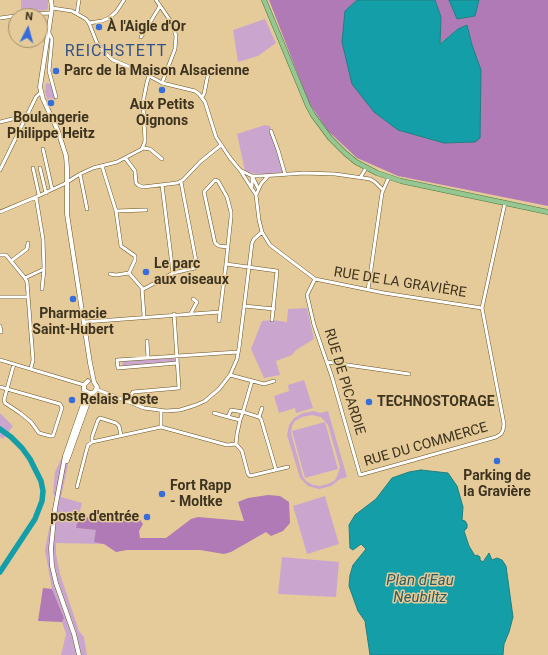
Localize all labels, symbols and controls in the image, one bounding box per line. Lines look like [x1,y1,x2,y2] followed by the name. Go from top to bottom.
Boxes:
[8,8,48,48] north arrow
[25,10,34,23] text: N
[107,19,186,35] place label: À l'Aigle d'Or
[94,22,104,32] marker: À l'Aigle d'Or
[65,42,167,62] district label: REICHSTETT
[64,63,249,79] place label: Parc de la Maison Alsacienne
[51,66,61,76] marker: Parc de la Maison Alsacienne
[157,85,167,95] marker: Aux Petits Oignons
[130,97,194,130] place label: Aux Petits Oignons
[46,98,56,108] marker: Boulangerie Philippe Heitz
[7,110,95,142] place label: Boulangerie Philippe Heitz
[154,256,229,288] place label: Le parc aux oiseaux
[333,264,467,302] street label: RUE DE LA GRAVIÈRE
[141,267,151,277] marker: Le parc aux oiseaux
[68,294,78,304] marker: Pharmacie Saint-Hubert
[32,306,114,338] place label: Pharmacie Saint-Hubert
[320,327,368,437] street label: RUE DE PICARDIE
[80,392,158,408] place label: Relais Poste
[377,394,495,410] place label: TECHNOSTORAGE
[67,395,77,405] marker: Relais Poste
[364,397,374,407] marker: TECHNOSTORAGE
[362,419,490,471] street label: RUE DU COMMERCE
[492,456,502,466] marker: Parking de la Gravière
[463,468,531,500] place label: Parking de la Gravière
[170,478,231,510] place label: Fort Rapp - Moltke
[157,489,167,499] marker: Fort Rapp - Moltke
[50,509,139,525] place label: poste d'entrée
[142,512,152,522] marker: poste d'entrée
[386,572,454,607] water label: Plan d'Eau Neubiltz

